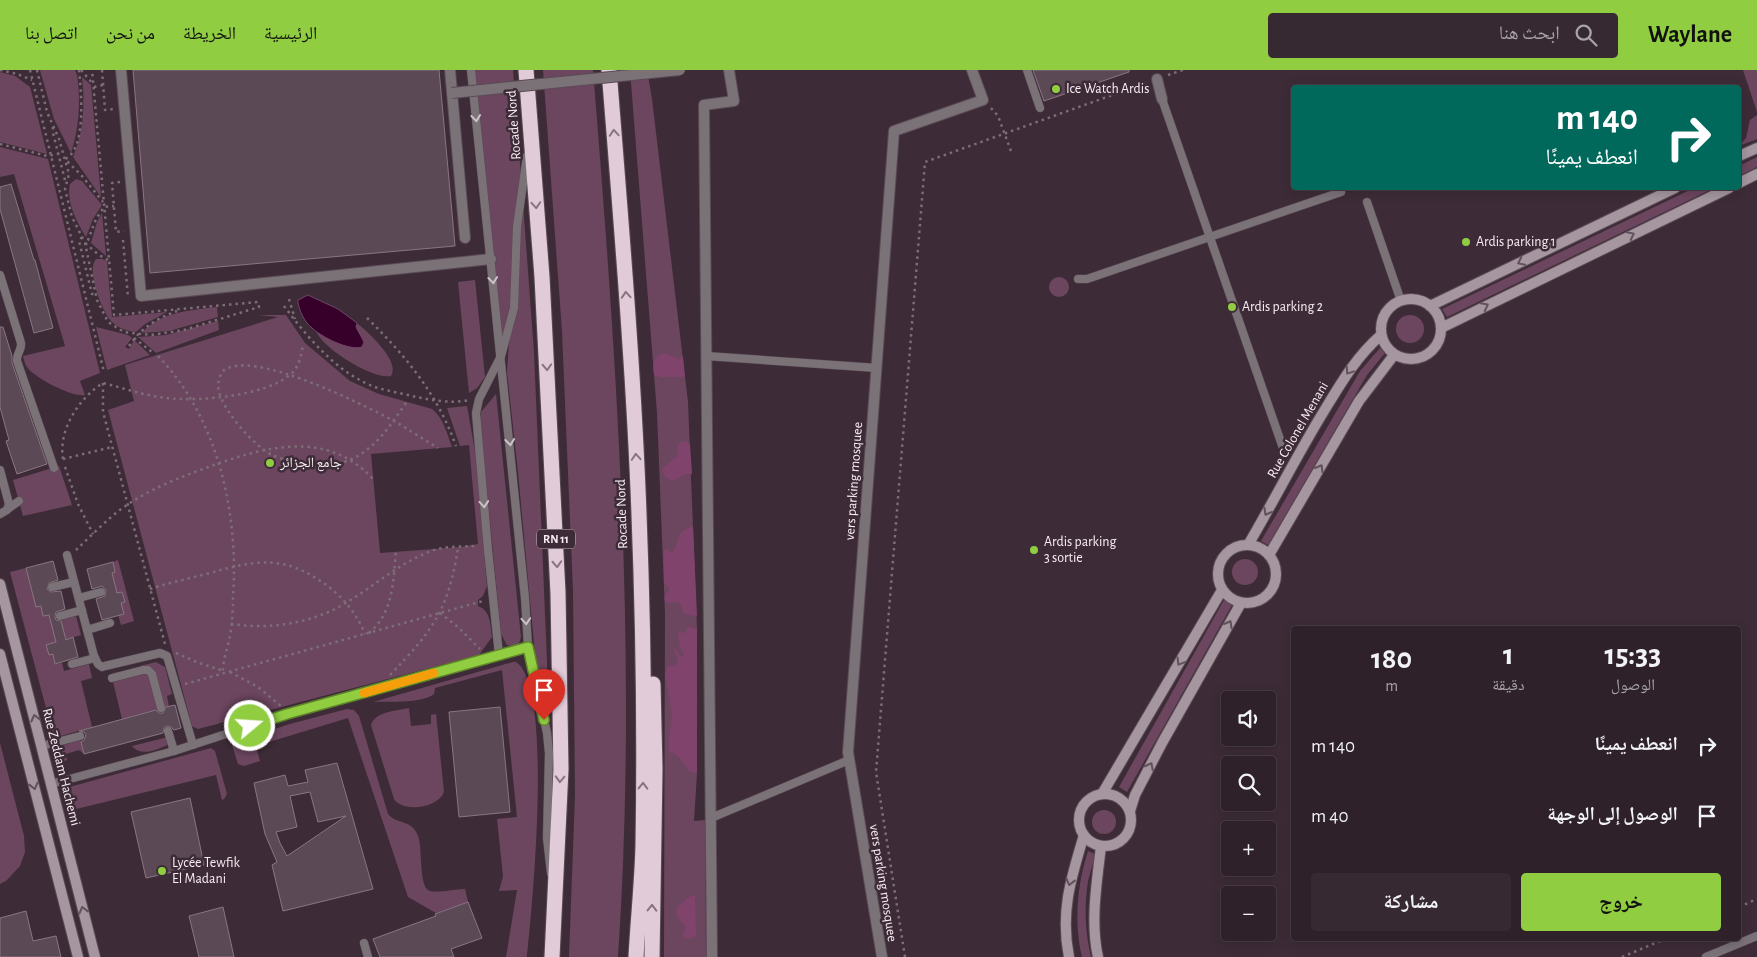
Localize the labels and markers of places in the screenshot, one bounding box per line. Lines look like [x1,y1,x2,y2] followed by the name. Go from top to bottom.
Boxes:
[1066,82,1149,96] place label: Ice Watch Ardis
[1050,83,1062,95] marker: Ice Watch Ardis
[1476,235,1556,249] place label: Ardis parking 1
[1460,236,1472,248] marker: Ardis parking 1
[1242,300,1323,314] place label: Ardis parking 2
[1226,301,1238,313] marker: Ardis parking 2
[279,456,342,472] place label: جامع الجزائر
[264,457,276,469] marker: جامع الجزائر
[1044,535,1117,565] place label: Ardis parking 3 sortie
[1028,544,1040,556] marker: Ardis parking 3 sortie
[523,669,565,720] pin
[172,856,240,886] place label: Lycée Tewfik El Madani
[156,865,168,877] marker: Lycée Tewfik El Madani

